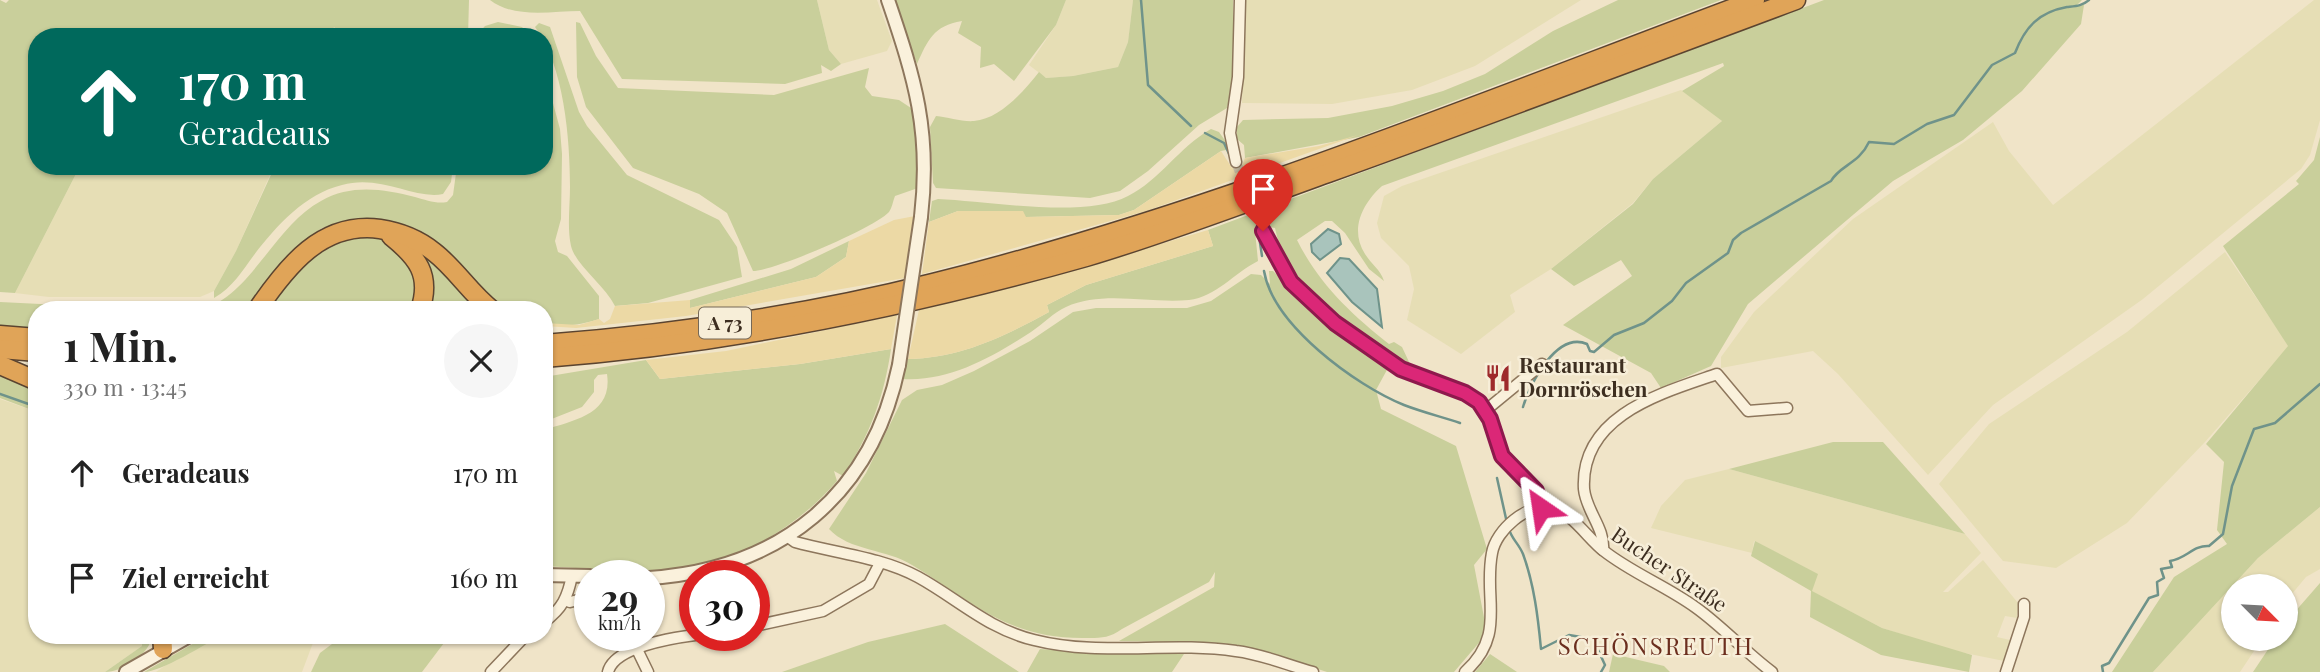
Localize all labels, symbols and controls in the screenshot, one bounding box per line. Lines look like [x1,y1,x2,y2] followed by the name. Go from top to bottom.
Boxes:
[178,47,306,112] text: 170 m
[63,56,154,147] icon: ahead
[178,110,330,153] text: Geradeaus
[1233,159,1293,231] pin
[1244,170,1282,208] icon: arrive
[699,308,751,338] road number: A 73
[63,317,178,373] text: 1 Min.
[444,324,518,398] button: close
[1519,350,1648,402] place label: Restaurant Dornröschen
[1483,363,1513,393] restaurant icon: Restaurant Dornröschen
[63,371,187,402] text: 330 m · 13:45
[63,454,101,492] icon: ahead
[122,455,250,490] text: Geradeaus
[453,455,518,490] text: 170 m
[1504,471,1578,545] position arrow
[1607,519,1734,617] street label: Bucher Straße
[63,559,101,597] icon: arrive
[122,560,269,595] text: Ziel erreicht
[450,560,518,595] text: 160 m
[679,560,770,651] speed limit sign: 30
[601,573,638,620] text: 29
[2221,574,2298,651] north arrow
[2221,574,2298,651] map controls
[598,611,641,635] text: km/h
[1558,629,1754,661] district label: SCHÖNSREUTH

